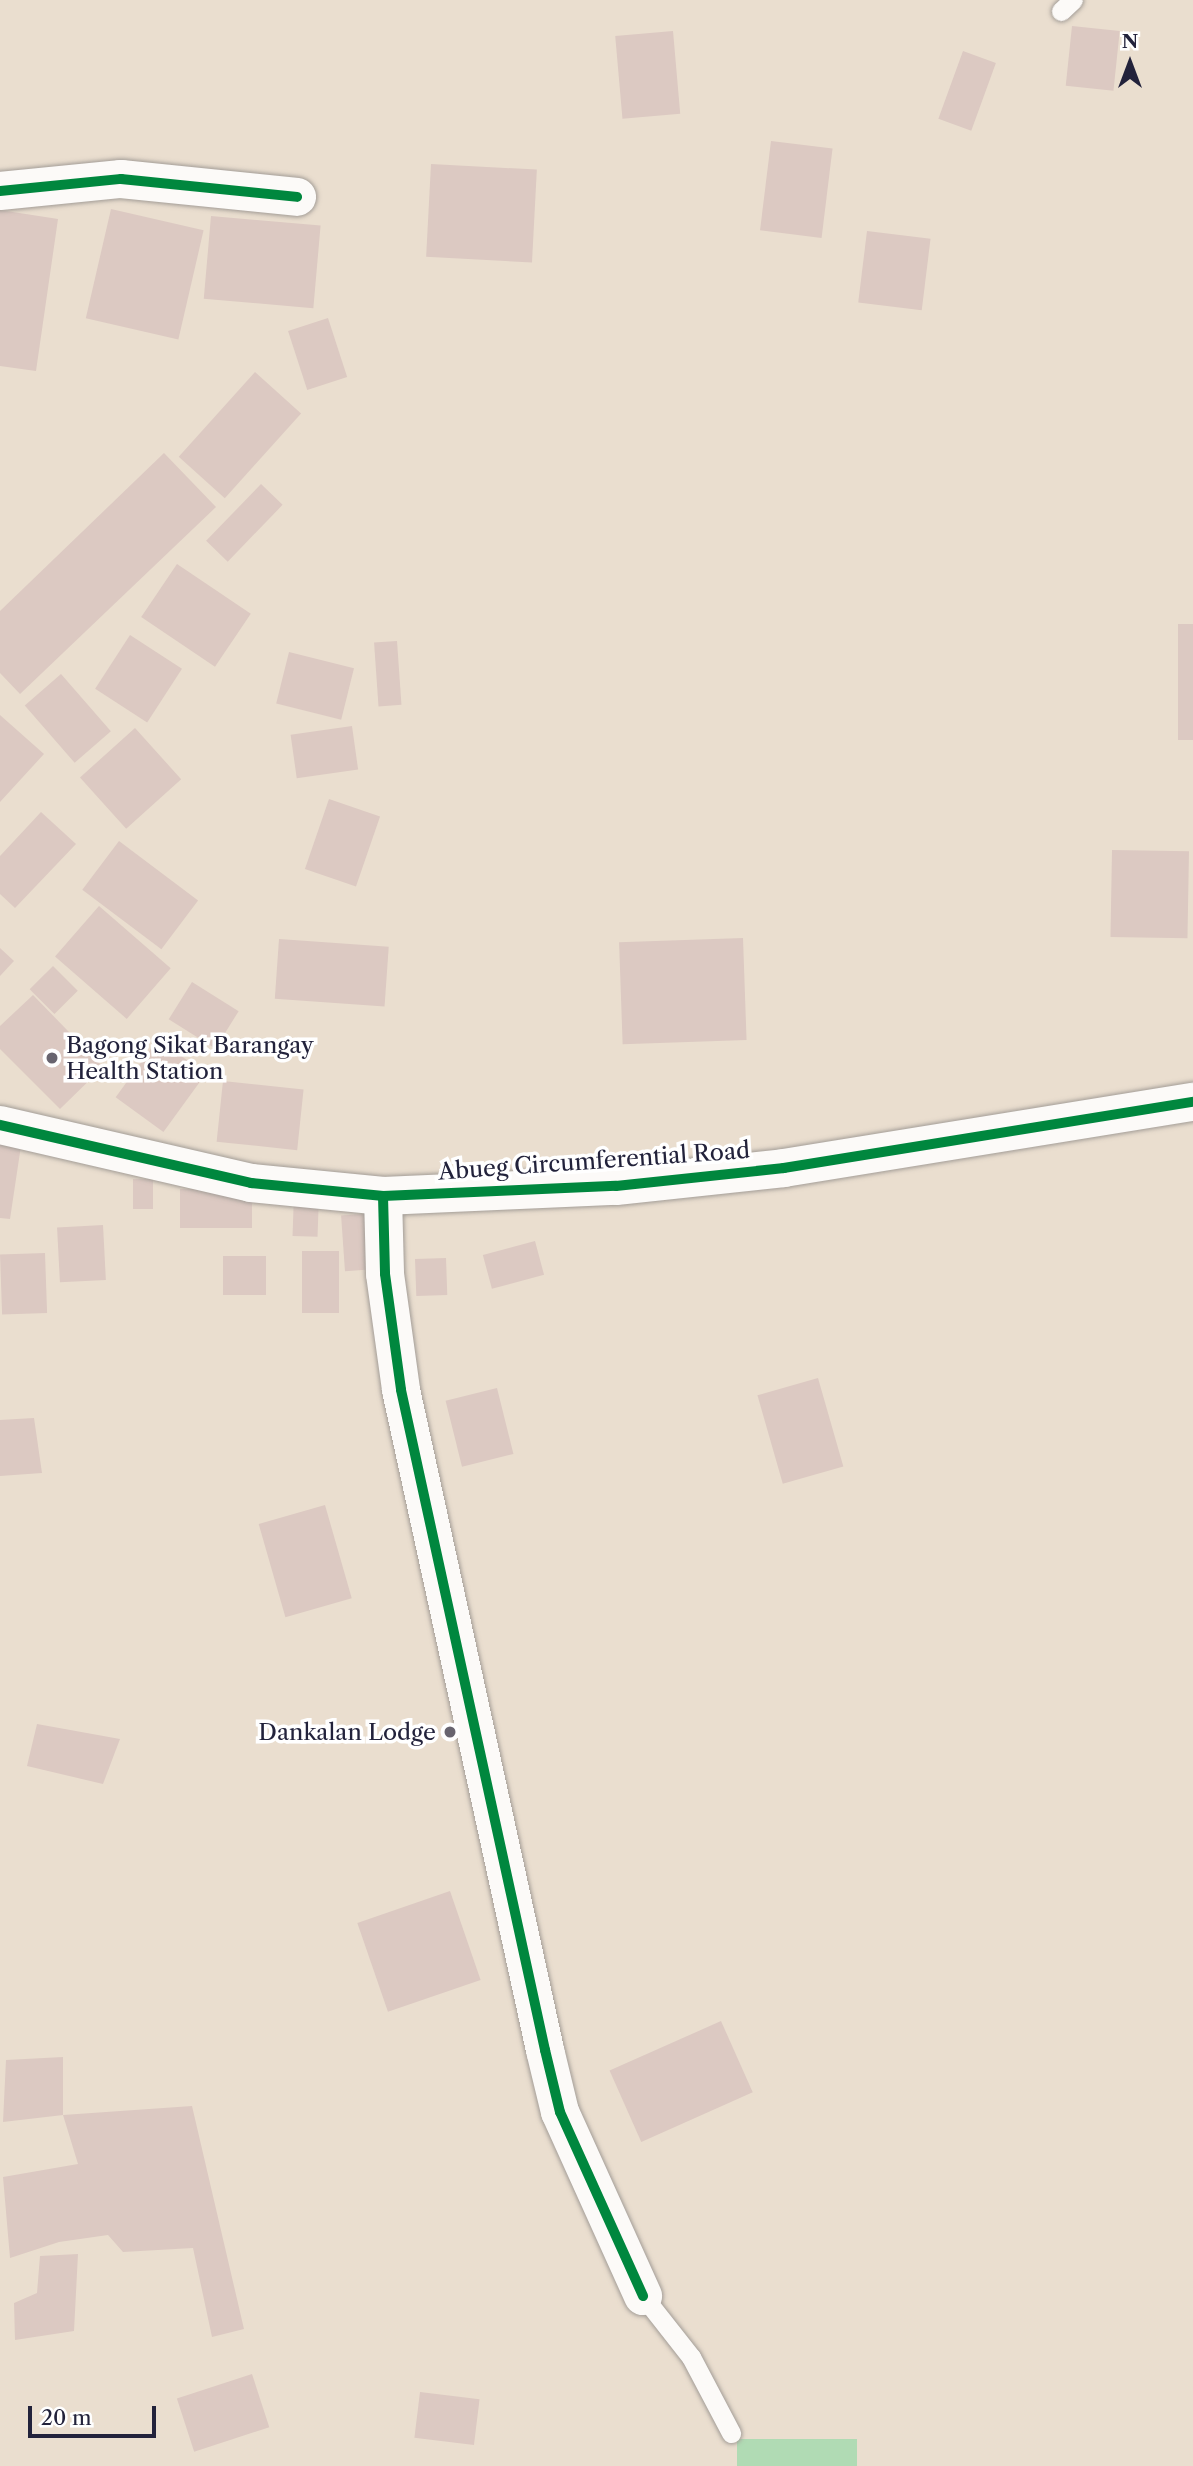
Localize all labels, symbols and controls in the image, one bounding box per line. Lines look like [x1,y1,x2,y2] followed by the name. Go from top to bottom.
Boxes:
[1095,28,1165,98] north arrow
[1122,30,1138,53] text: N
[66,1031,314,1085] place label: Bagong Sikat Barangay Health Station
[44,1050,60,1066] marker: Bagong Sikat Barangay Health Station
[437,1136,751,1186] street label: Abueg Circumferential Road
[258,1718,436,1746] place label: Dankalan Lodge
[442,1724,458,1740] marker: Dankalan Lodge
[32,2392,159,2436] scale bar
[41,2405,92,2430] text: 20 m

